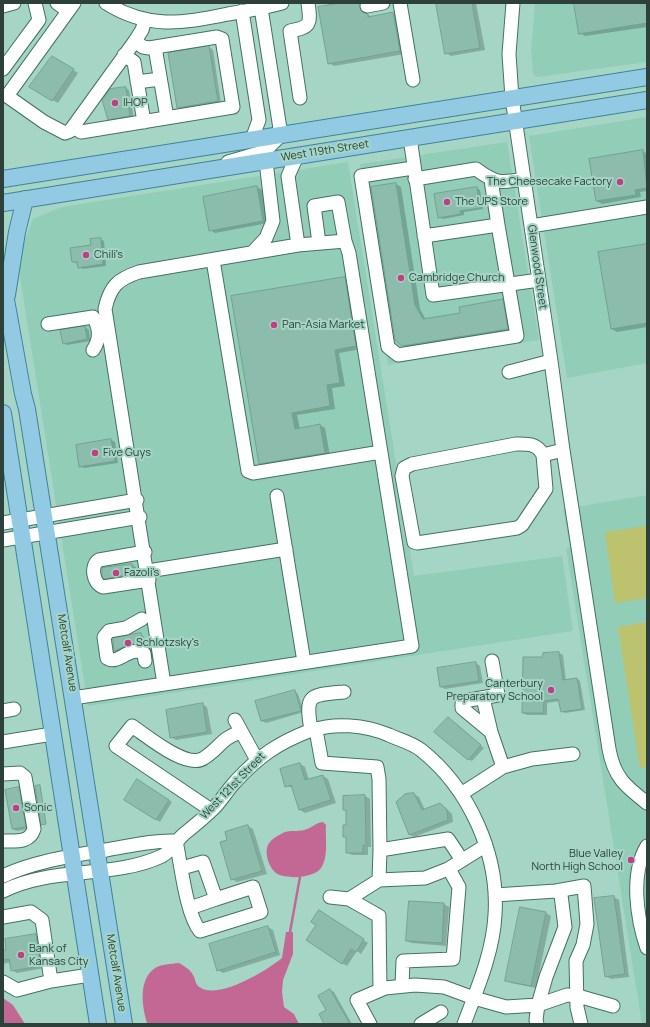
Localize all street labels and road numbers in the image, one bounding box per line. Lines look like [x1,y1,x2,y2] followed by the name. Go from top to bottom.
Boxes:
[280,137,370,165] street label: West 119th Street
[525,224,549,310] street label: Glenwood Street
[54,613,80,693] street label: Metcalf Avenue
[198,750,268,822] street label: West 121st Street
[103,933,129,1013] street label: Metcalf Avenue

